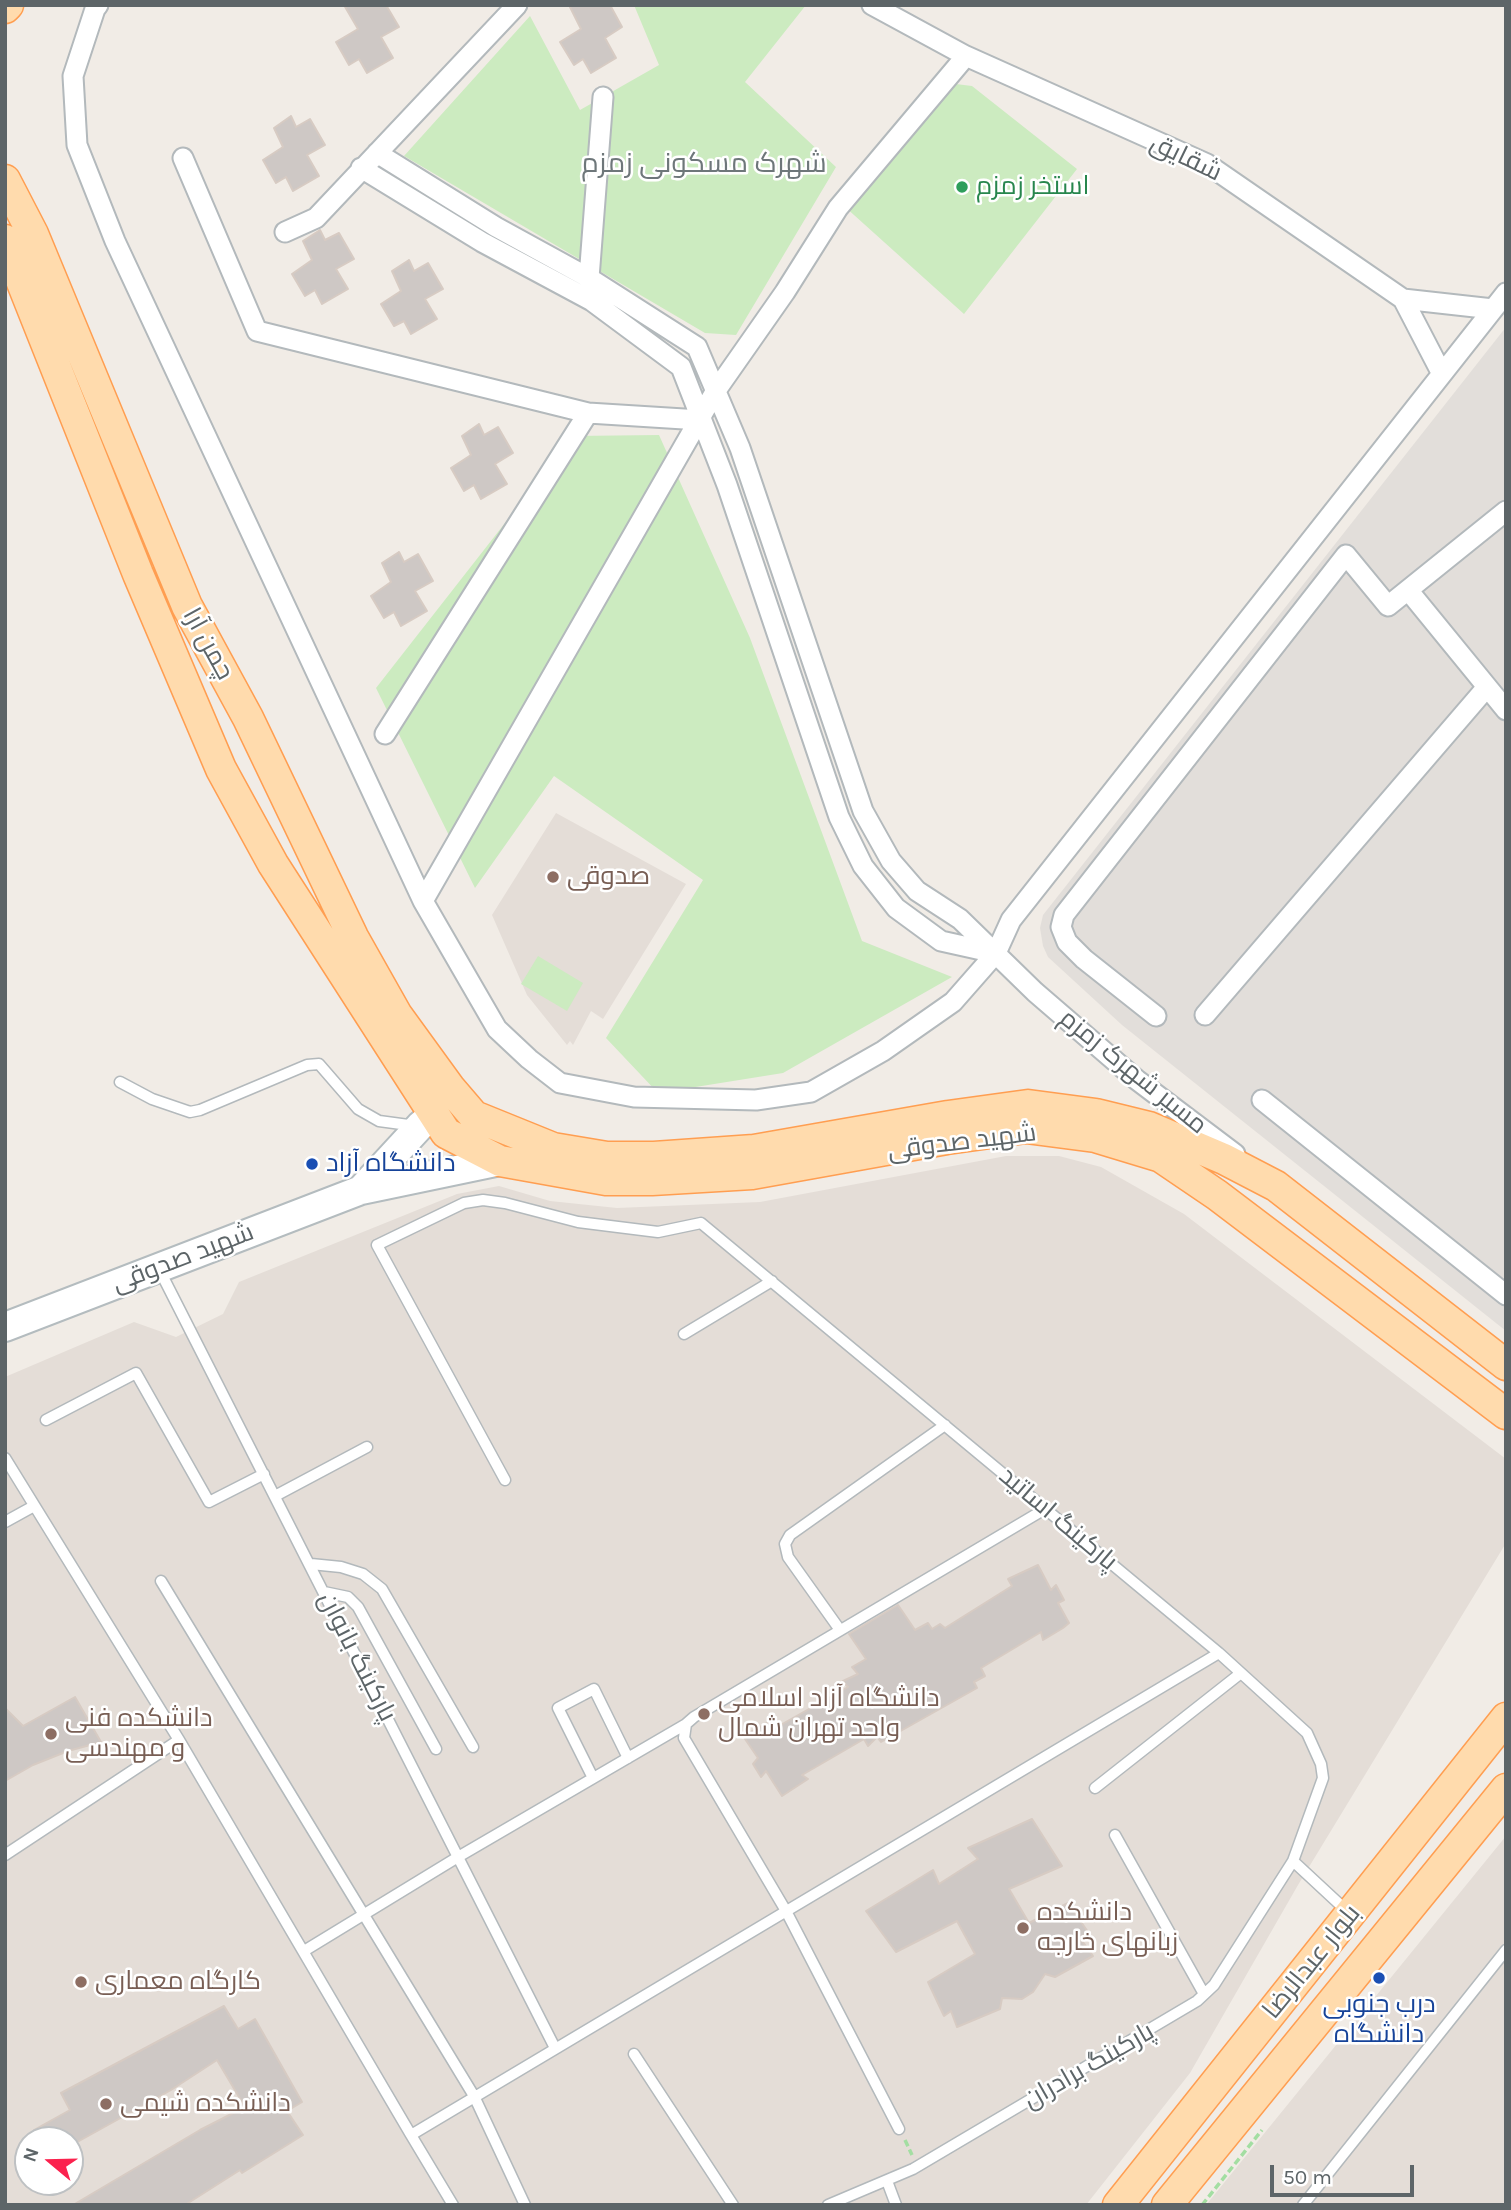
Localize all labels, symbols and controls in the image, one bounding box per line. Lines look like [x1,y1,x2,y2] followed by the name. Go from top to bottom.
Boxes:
[1145,127,1227,189] street label: شقایق
[581,147,827,181] district label: شهرک مسکونی زمزم
[976,171,1089,203] place label: استخر زمزم
[954,179,970,195] marker: استخر زمزم
[176,603,240,685] street label: چمن آرا
[567,861,650,893] place label: صدوقی
[545,869,561,885] marker: صدوقی
[1053,1003,1213,1141] street label: مسیر شهرک زمزم
[886,1117,1038,1167] street label: شهید صدوقی
[326,1148,456,1180] place label: دانشگاه آزاد
[304,1156,320,1172] marker: دانشگاه آزاد
[108,1217,258,1299] street label: شهید صدوقی
[992,1460,1124,1578] street label: پارکینگ اساتید
[311,1587,403,1727] street label: پارکینگ بانوان
[718,1683,939,1744] place label: دانشگاه آزاد اسلامی واحد تهران شمال
[65,1703,213,1764] place label: دانشکده فنی و مهندسی
[696,1706,712,1722] marker: دانشگاه آزاد اسلامی واحد تهران شمال
[43,1726,59,1742] marker: دانشکده فنی و مهندسی
[1037,1897,1178,1958] place label: دانشکده زبانهای خارجه
[1257,1899,1367,2025] street label: بلوار عبدالرضا
[1015,1920,1031,1936] marker: دانشکده زبانهای خارجه
[95,1966,261,1998] place label: کارگاه معماری
[1371,1970,1387,1986] marker: درب جنوبی دانشگاه
[73,1974,89,1990] marker: کارگاه معماری
[1322,1989,1436,2050] place label: درب جنوبی دانشگاه
[1018,2016,1160,2116] street label: پارکینگ برادران
[120,2088,291,2120] place label: دانشکده شیمی
[98,2096,114,2112] marker: دانشکده شیمی
[14,2126,84,2196] north arrow
[18,2145,44,2165] text: N
[1273,2150,1416,2194] scale bar
[1283,2165,1332,2189] text: 50 m

